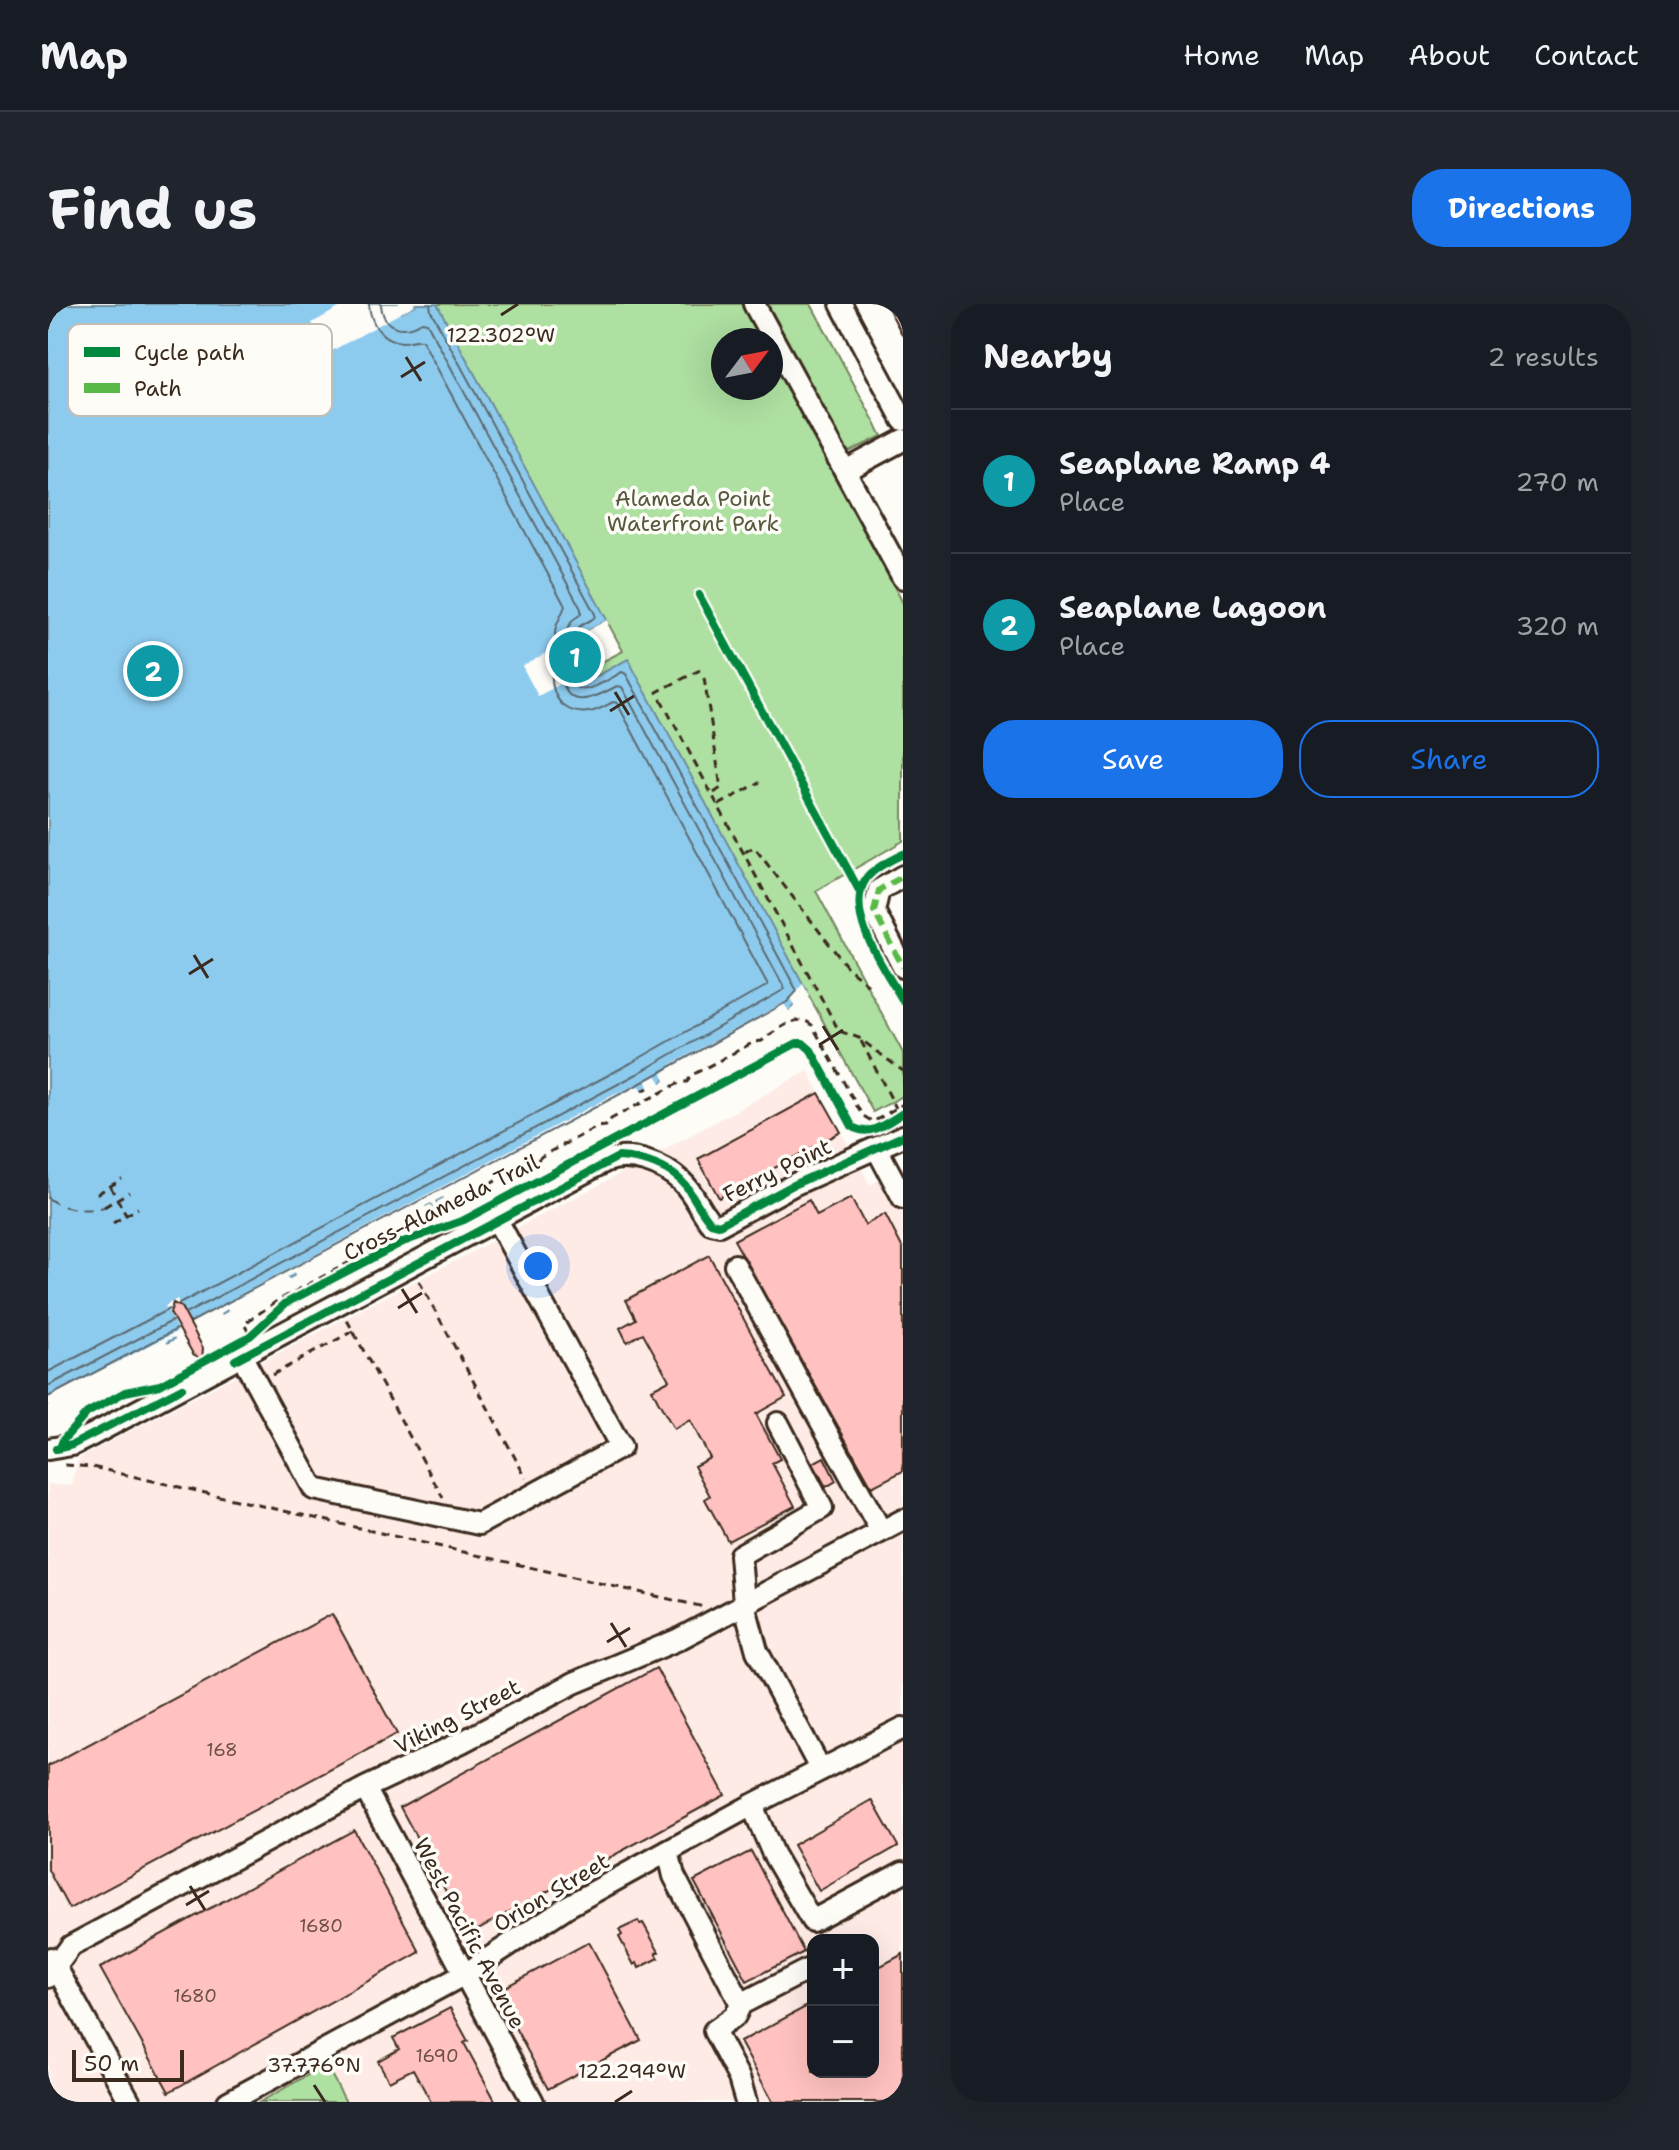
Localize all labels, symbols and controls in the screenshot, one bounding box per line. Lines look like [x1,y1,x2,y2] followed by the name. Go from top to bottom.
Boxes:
[40,30,128,81] text: Map
[1183,36,1260,74] text: Home
[1304,36,1364,74] text: Map
[1408,36,1490,74] text: About
[1534,36,1639,74] text: Contact
[1412,169,1631,247] button: Directions
[48,171,257,246] text: Find us
[447,322,555,348] text: 122.302°W
[68,324,332,416] legend
[711,328,783,400] north arrow
[983,333,1113,379] text: Nearby
[134,338,245,367] text: Cycle path
[1487,339,1599,374] text: 2 results
[134,374,182,403] text: Path
[1059,443,1331,484] text: Seaplane Ramp 4
[1003,464,1015,499] text: 1
[1516,464,1599,499] text: 270 m
[607,484,779,538] park label: Alameda Point Waterfront Park
[1059,484,1125,519] text: Place
[1059,587,1326,628] text: Seaplane Lagoon
[1000,608,1018,643] text: 2
[1516,608,1599,643] text: 320 m
[549,627,601,687] pin: 1
[1059,628,1125,663] text: Place
[127,641,179,701] pin: 2
[983,720,1283,798] button: Save
[1299,720,1599,798] button: Share
[718,1132,836,1209] street label: Ferry Point
[339,1147,544,1267] street label: Cross-Alameda Trail
[518,1246,558,1286] your location
[389,1672,525,1761] street label: Viking Street
[206,1738,238,1762] house number: 168
[407,1833,532,2034] street label: West Pacific Avenue
[488,1846,615,1938] street label: Orion Street
[299,1914,343,1938] house number: 1680
[807,1934,879,2078] map controls
[807,1934,879,2006] button: +
[173,1984,217,2008] house number: 1680
[807,2006,879,2078] button: −
[415,2044,459,2068] house number: 1690
[72,2046,184,2082] scale bar
[84,2049,139,2078] text: 50 m
[267,2052,361,2078] text: 37.776°N
[578,2058,686,2084] text: 122.294°W

